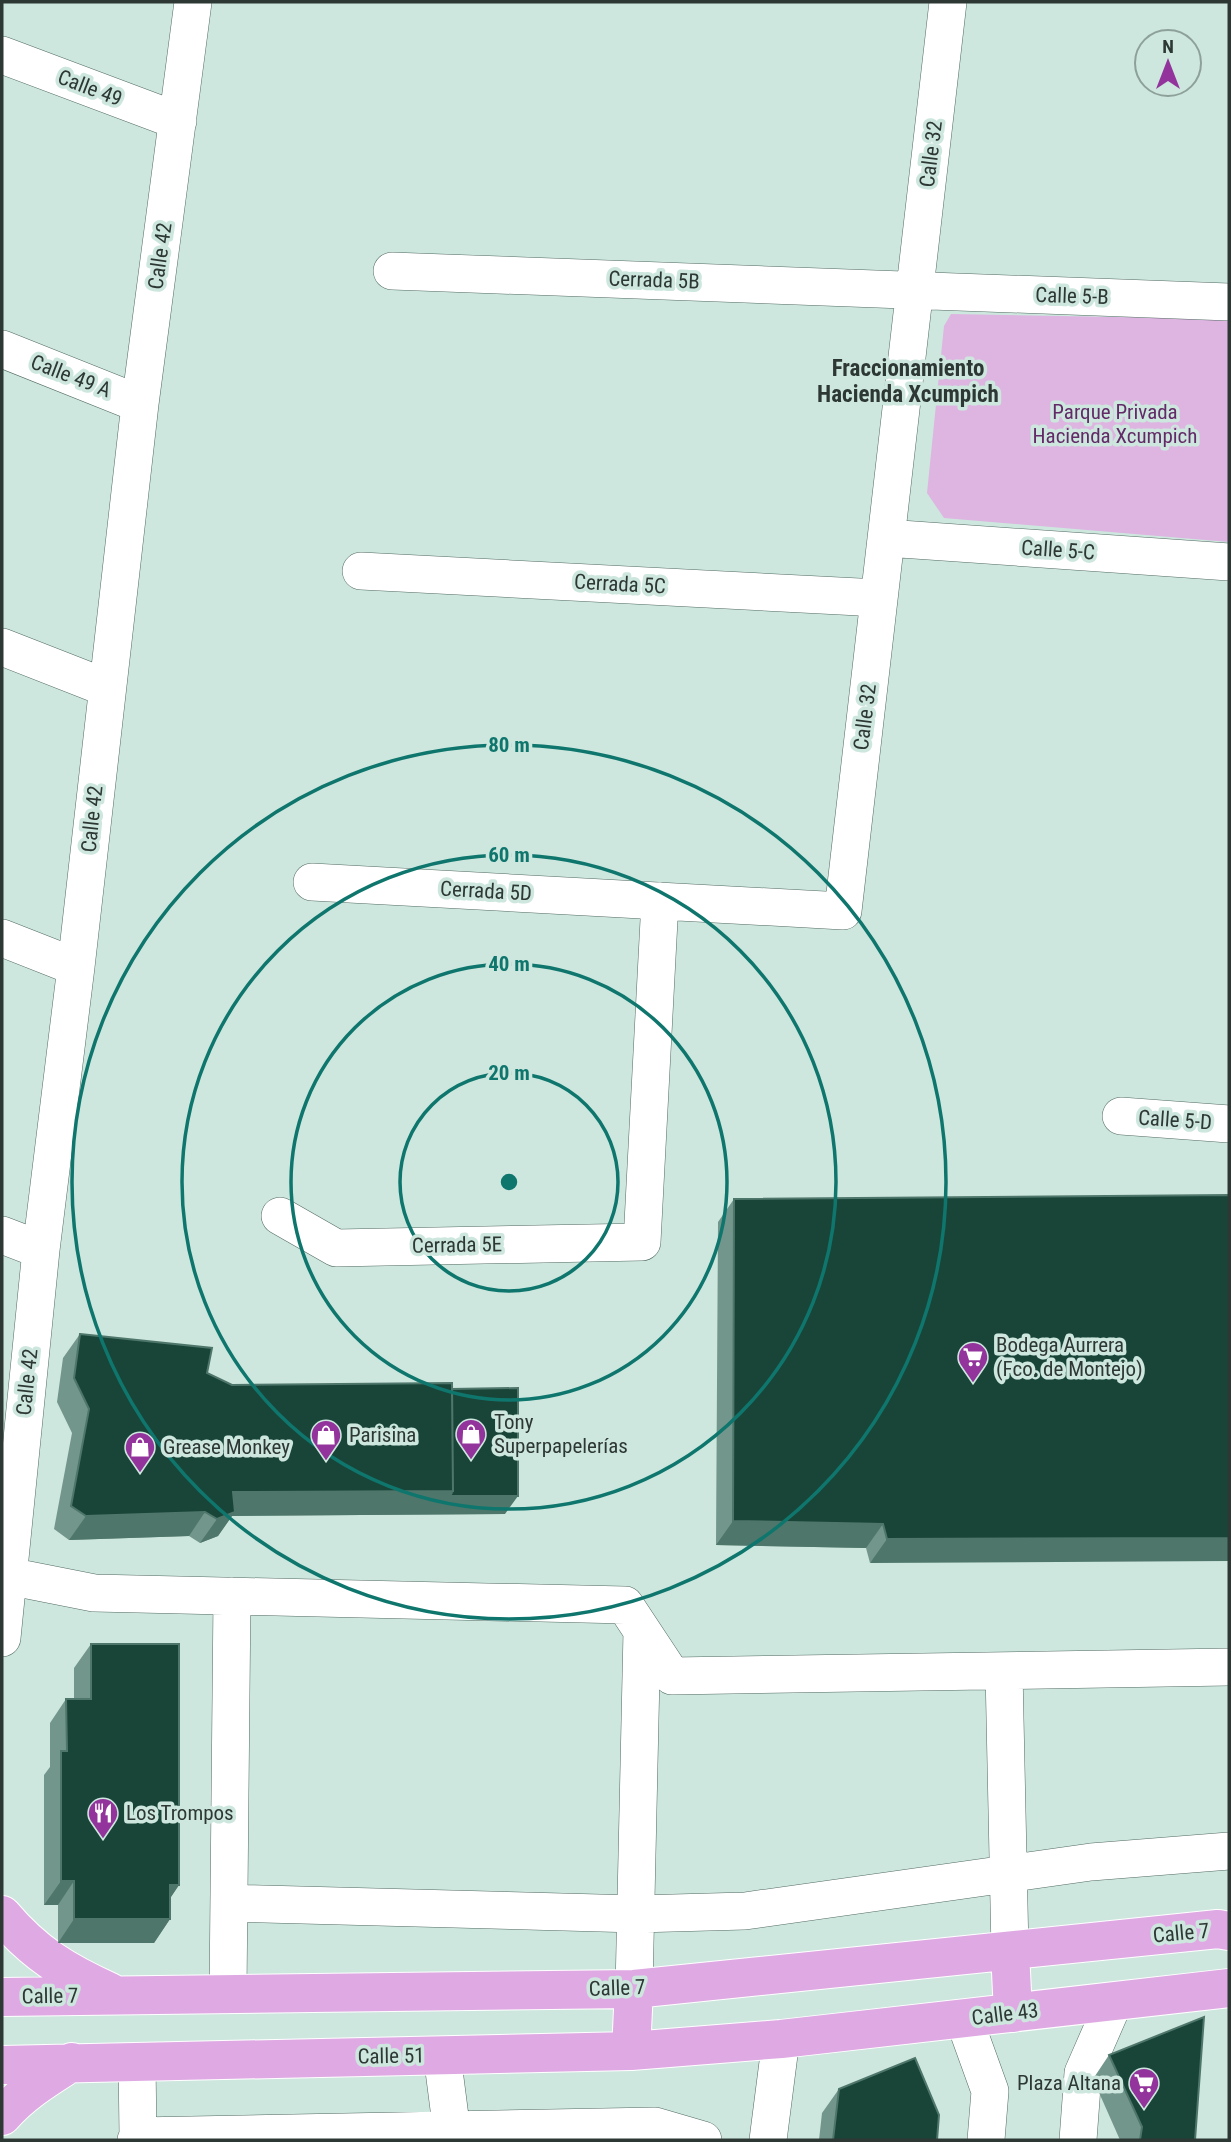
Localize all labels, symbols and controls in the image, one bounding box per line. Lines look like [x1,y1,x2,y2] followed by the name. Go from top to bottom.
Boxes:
[1133,28,1203,98] north arrow
[1162,35,1174,58] text: N
[54,65,126,111] street label: Calle 49
[915,119,947,189] street label: Calle 32
[143,221,177,291] street label: Calle 42
[608,266,700,294] street label: Cerrada 5B
[1035,283,1109,309] street label: Calle 5-B
[28,350,114,402] street label: Calle 49 A
[817,355,999,408] district label: Fraccionamiento Hacienda Xcumpich
[1033,400,1197,448] park label: Parque Privada Hacienda Xcumpich
[1020,535,1096,565] street label: Calle 5-C
[574,570,666,598] street label: Cerrada 5C
[849,682,881,752] street label: Calle 32
[488,733,530,757] text: 80 m
[77,784,107,854] street label: Calle 42
[488,843,530,867] text: 60 m
[440,877,532,905] street label: Cerrada 5D
[488,952,530,976] text: 40 m
[488,1061,530,1085] text: 20 m
[1137,1105,1213,1135] street label: Calle 5-D
[497,1170,521,1194] centre of rings
[412,1232,502,1258] street label: Cerrada 5E
[996,1333,1143,1381] place label: Bodega Aurrera (Fco. de Montejo)
[956,1340,990,1384] supermarket icon: Bodega Aurrera (Fco. de Montejo)
[12,1347,42,1417] street label: Calle 42
[494,1410,628,1458] place label: Tony Superpapelerías
[454,1417,488,1461] shop icon: Tony Superpapelerías
[309,1418,343,1462] shop icon: Parisina
[349,1423,416,1447] place label: Parisina
[123,1430,157,1474] shop icon: Grease Monkey
[163,1435,290,1459] place label: Grease Monkey
[86,1796,120,1840] restaurant icon: Los Trompos
[126,1801,234,1825] place label: Los Trompos
[1152,1919,1210,1947] street label: Calle 7
[588,1975,646,2001] street label: Calle 7
[21,1984,79,2008] street label: Calle 7
[970,1998,1040,2030] street label: Calle 43
[357,2043,425,2069] street label: Calle 51
[1127,2066,1161,2110] supermarket icon: Plaza Altana
[1017,2071,1121,2095] place label: Plaza Altana

